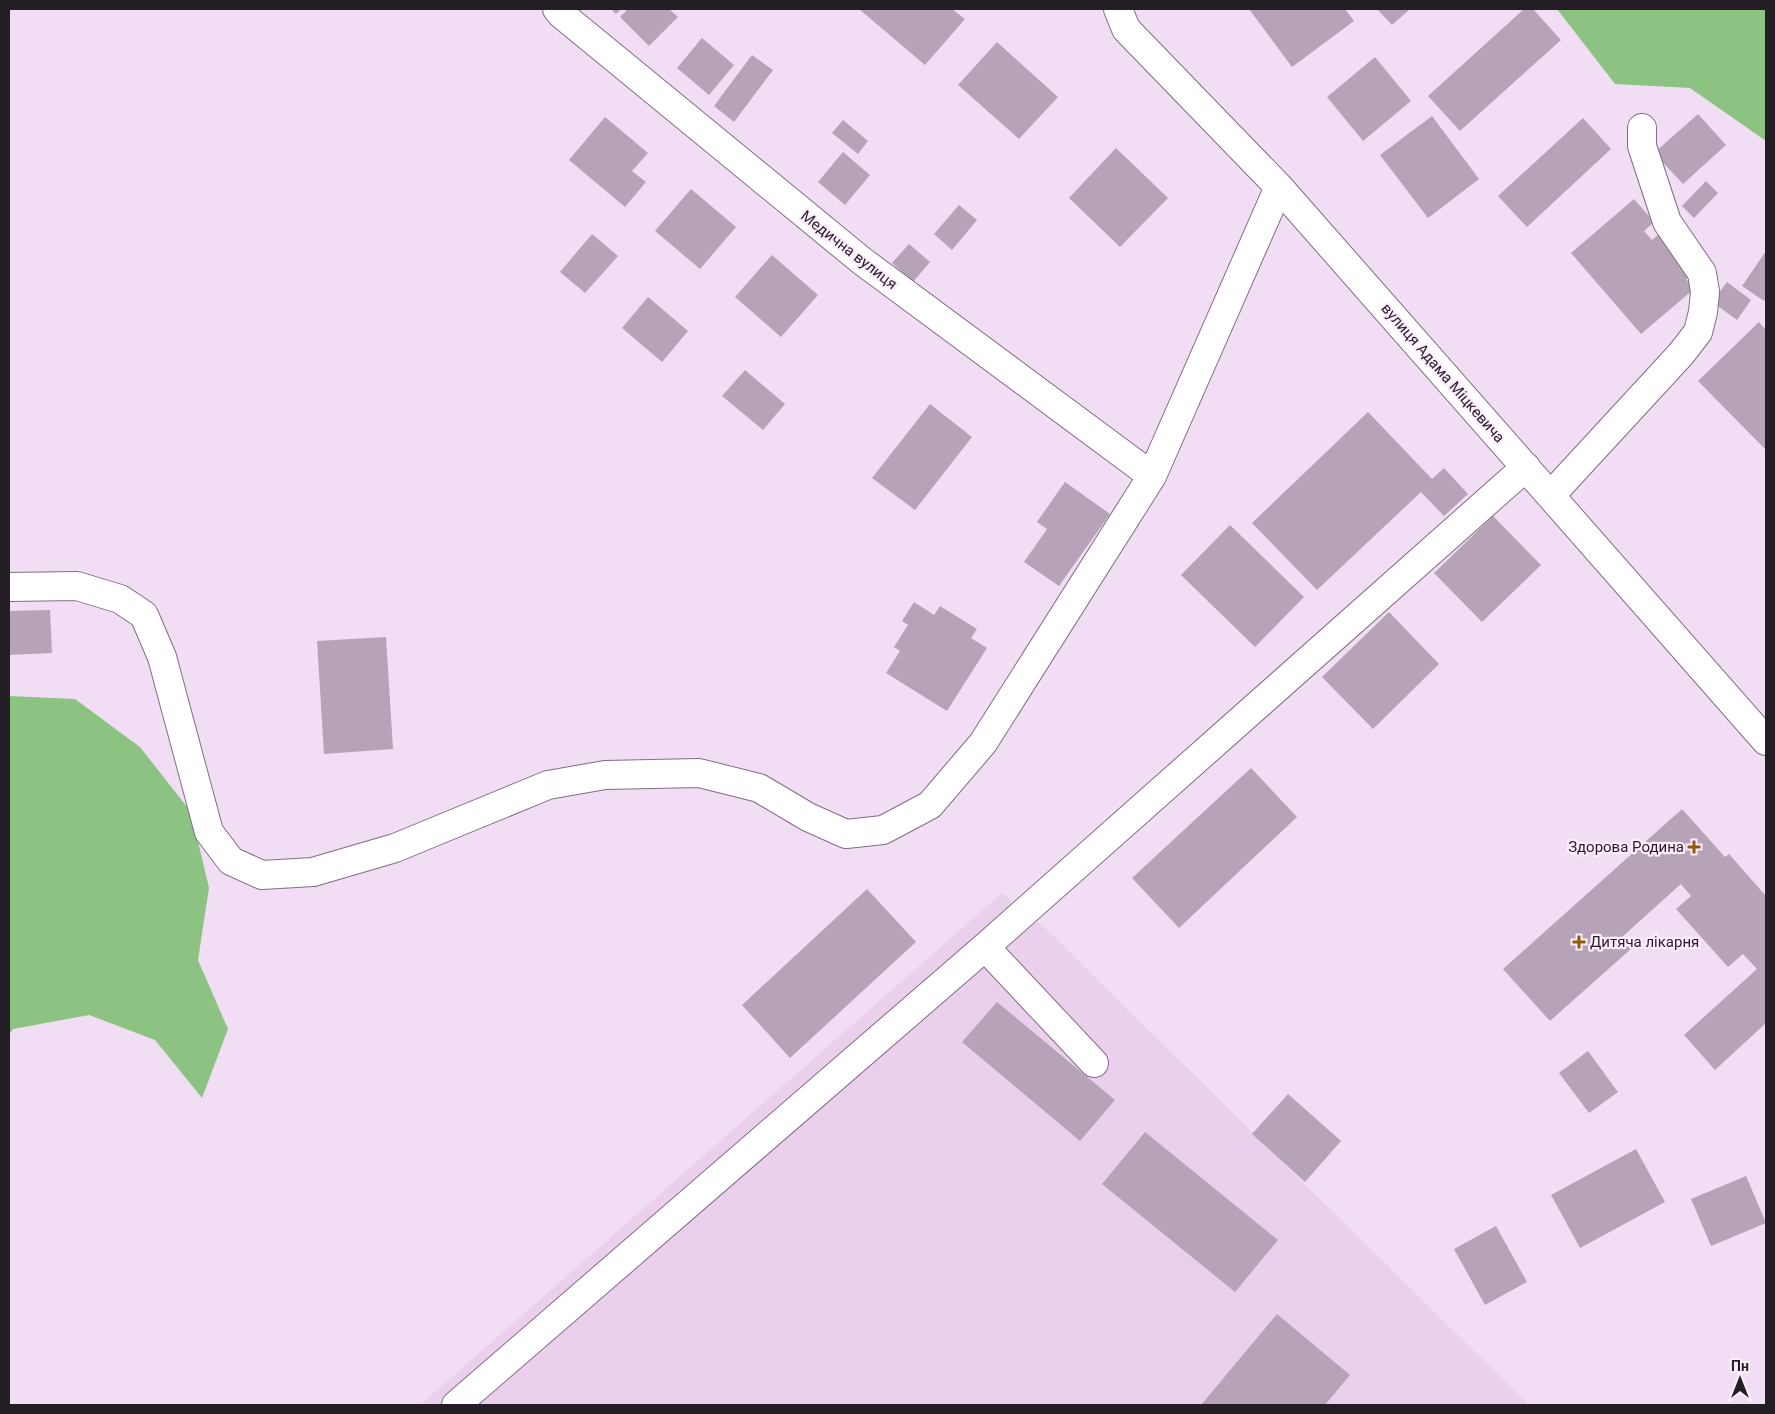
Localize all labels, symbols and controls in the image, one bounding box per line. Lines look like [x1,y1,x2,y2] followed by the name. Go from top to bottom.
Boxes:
[797,207,901,293] street label: Медична вулиця
[1378,300,1508,446] street label: вулиця Адама Міцкевича
[1568,838,1684,856] place label: Здорова Родина
[1688,841,1700,853] marker: Здорова Родина
[1590,933,1699,951] place label: Дитяча лікарня
[1572,935,1586,949] marker: Дитяча лікарня
[1715,1354,1765,1404] north arrow
[1731,1358,1749,1374] text: Пн

